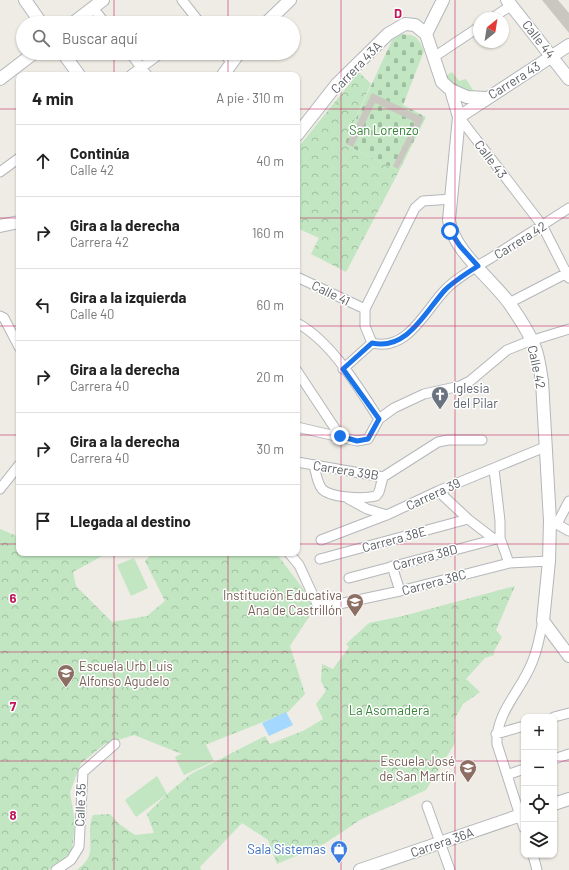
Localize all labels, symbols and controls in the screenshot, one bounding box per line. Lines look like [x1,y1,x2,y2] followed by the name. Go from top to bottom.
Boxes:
[394,5,402,21] text: D
[473,12,509,48] north arrow
[16,16,300,60] search box
[519,17,559,61] street label: Calle 44
[30,27,52,49] icon: search
[62,29,138,47] text: Buscar aquí
[327,37,385,96] street label: Carrera 43A
[485,58,543,102] street label: Carrera 43
[32,88,74,108] text: 4 min
[216,90,284,106] text: A pie · 310 m
[349,122,419,138] park label: San Lorenzo
[471,137,511,181] street label: Calle 43
[70,144,130,162] text: Continúa
[32,150,54,172] icon: ahead
[256,153,284,169] text: 40 m
[70,162,114,178] text: Calle 42
[70,216,180,234] text: Gira a la derecha
[491,218,549,262] street label: Carrera 42
[32,222,54,244] icon: right
[441,222,459,240] route start
[252,225,284,241] text: 160 m
[70,234,129,250] text: Carrera 42
[309,277,353,309] street label: Calle 41
[70,288,186,306] text: Gira a la izquierda
[32,294,54,316] icon: left
[257,297,284,313] text: 60 m
[70,306,114,322] text: Calle 40
[525,344,549,390] street label: Calle 42
[70,360,180,378] text: Gira a la derecha
[32,366,54,388] icon: right
[256,369,284,385] text: 20 m
[70,378,129,394] text: Carrera 40
[453,380,498,411] place label: Iglesia del Pilar
[430,385,450,410] church icon: Iglesia del Pilar
[331,427,349,445] route end
[70,432,180,450] text: Gira a la derecha
[32,438,54,460] icon: right
[257,441,284,457] text: 30 m
[70,450,129,466] text: Carrera 40
[312,457,380,483] street label: Carrera 39B
[403,474,463,514] street label: Carrera 39
[32,510,54,532] icon: arrive
[70,512,191,530] text: Llegada al destino
[360,523,428,555] street label: Carrera 38E
[391,541,459,573] street label: Carrera 38D
[400,566,468,598] street label: Carrera 38C
[223,587,342,618] place label: Institución Educativa Ana de Castrillón
[10,590,17,606] text: 6
[345,592,365,617] school or university icon: Institución Educativa Ana de Castrillón
[79,658,173,689] place label: Escuela Urb Luis Alfonso Agudelo
[56,663,76,688] school or university icon: Escuela Urb Luis Alfonso Agudelo
[10,698,17,714] text: 7
[349,702,429,718] park label: La Asomadera
[521,714,557,858] map controls
[521,714,557,750] button: +
[521,750,557,786] button: −
[379,753,455,784] place label: Escuela José de San Martín
[458,758,478,783] school or university icon: Escuela José de San Martín
[71,783,89,827] street label: Calle 35
[521,786,557,822] button: locate
[9,807,17,823] text: 8
[521,822,557,858] button: layers
[408,824,476,860] street label: Carrera 36A
[329,839,349,864] shop icon: Sala Sistemas
[247,841,326,857] place label: Sala Sistemas

